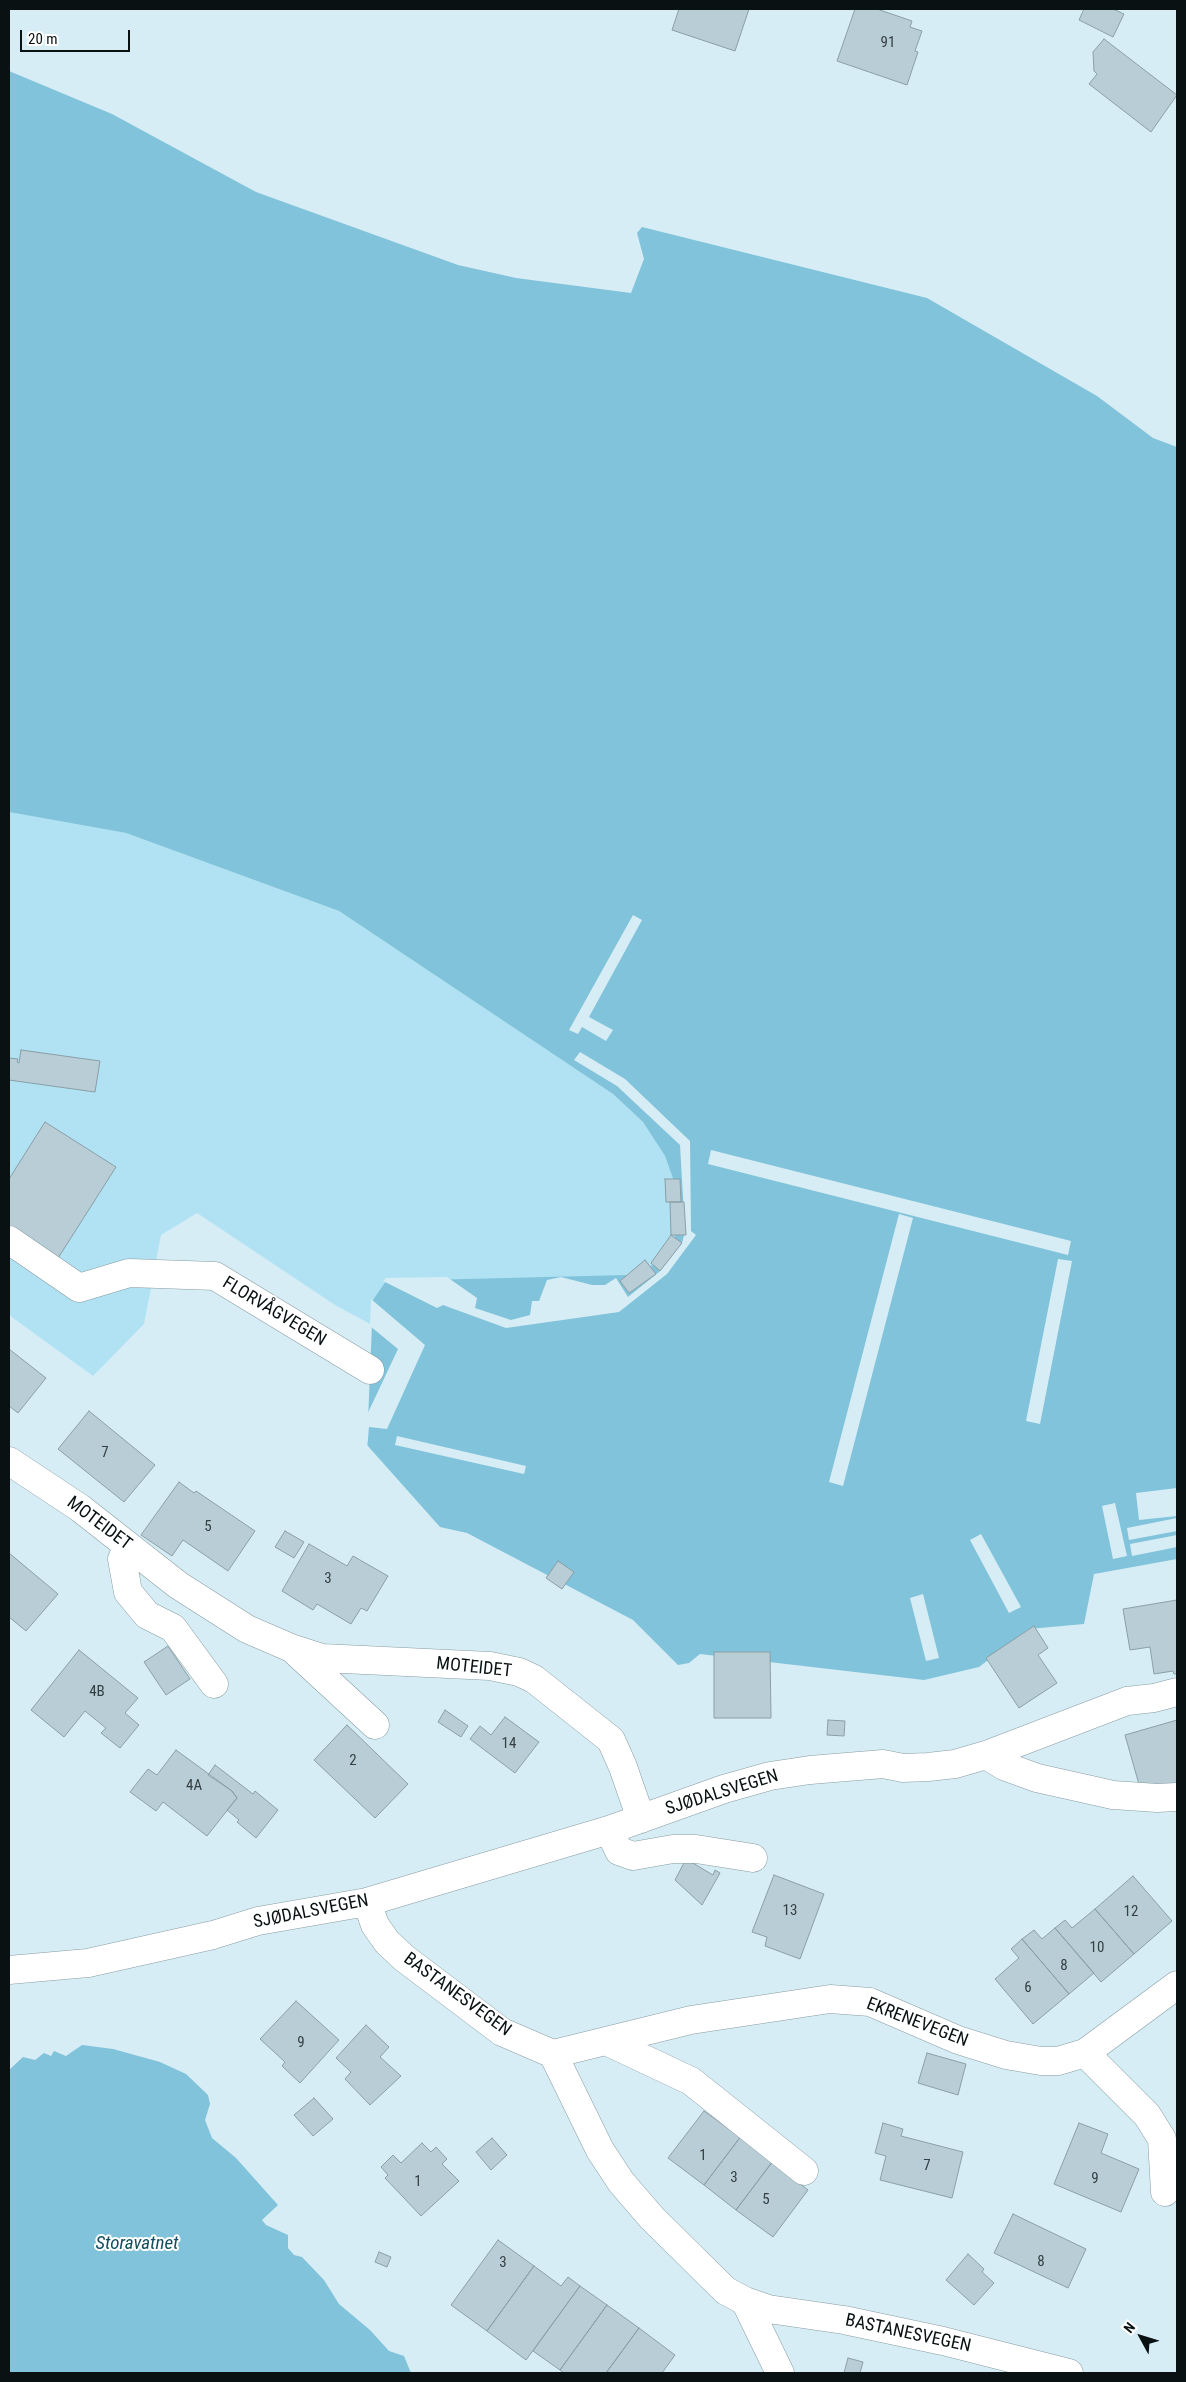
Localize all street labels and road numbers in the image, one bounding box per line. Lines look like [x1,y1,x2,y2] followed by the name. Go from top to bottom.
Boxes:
[218,1273,330,1351] street label: FLORVÅGVEGEN
[62,1493,136,1555] street label: MOTEIDET
[435,1653,513,1683] street label: MOTEIDET
[663,1766,781,1820] street label: SJØDALSVEGEN
[252,1890,370,1934] street label: SJØDALSVEGEN
[399,1949,515,2041] street label: BASTANESVEGEN
[863,1994,971,2052] street label: EKRENEVEGEN
[843,2310,973,2358] street label: BASTANESVEGEN

